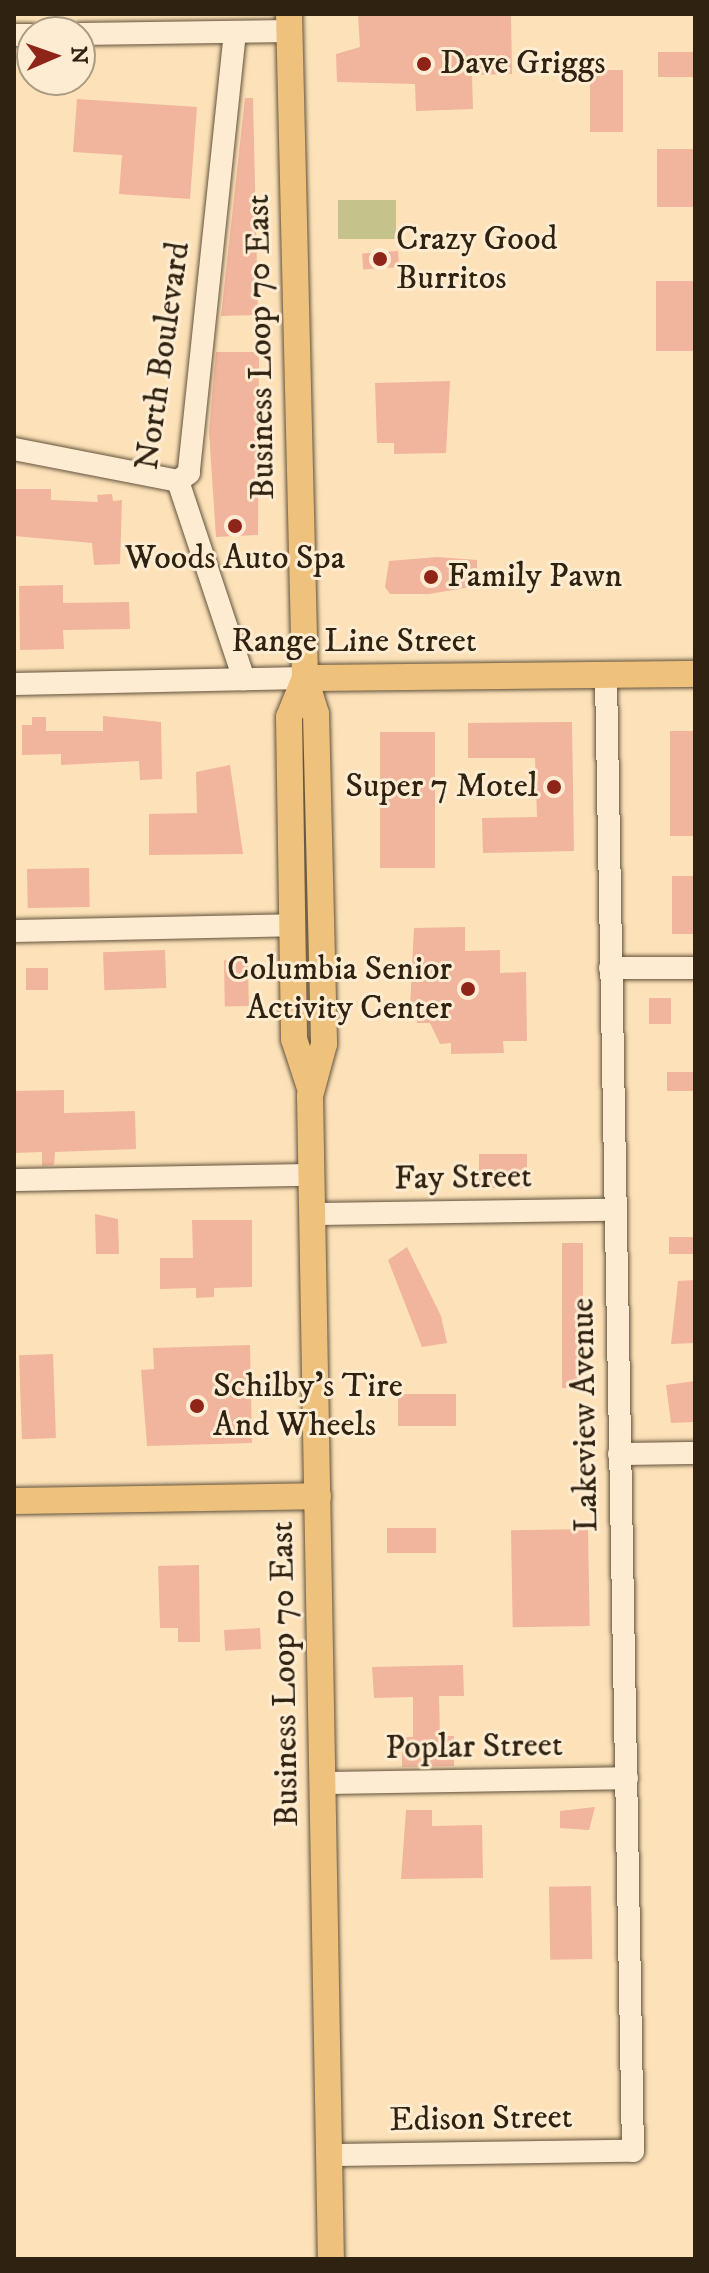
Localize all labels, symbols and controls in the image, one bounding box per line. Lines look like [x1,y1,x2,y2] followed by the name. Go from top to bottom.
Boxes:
[16,16,96,96] north arrow
[440,44,606,84] place label: Dave Griggs
[65,46,92,65] text: N
[415,55,433,73] marker: Dave Griggs
[238,194,284,500] street label: Business Loop 70 East
[396,219,557,298] place label: Crazy Good Burritos
[127,239,199,473] street label: North Boulevard
[371,250,389,268] marker: Crazy Good Burritos
[226,517,244,535] marker: Woods Auto Spa
[125,539,345,579] place label: Woods Auto Spa
[447,557,622,597] place label: Family Pawn
[422,568,440,586] marker: Family Pawn
[231,622,477,662] street label: Range Line Street
[345,767,538,807] place label: Super 7 Motel
[545,778,563,796] marker: Super 7 Motel
[227,949,452,1028] place label: Columbia Senior Activity Center
[459,980,477,998] marker: Columbia Senior Activity Center
[394,1156,532,1200] street label: Fay Street
[563,1297,607,1533] street label: Lakeview Avenue
[213,1366,403,1446] place label: Schilby's Tire And Wheels
[188,1397,206,1415] marker: Schilby's Tire And Wheels
[262,1521,308,1827] street label: Business Loop 70 East
[385,1725,563,1769] street label: Poplar Street
[389,2097,573,2141] street label: Edison Street

